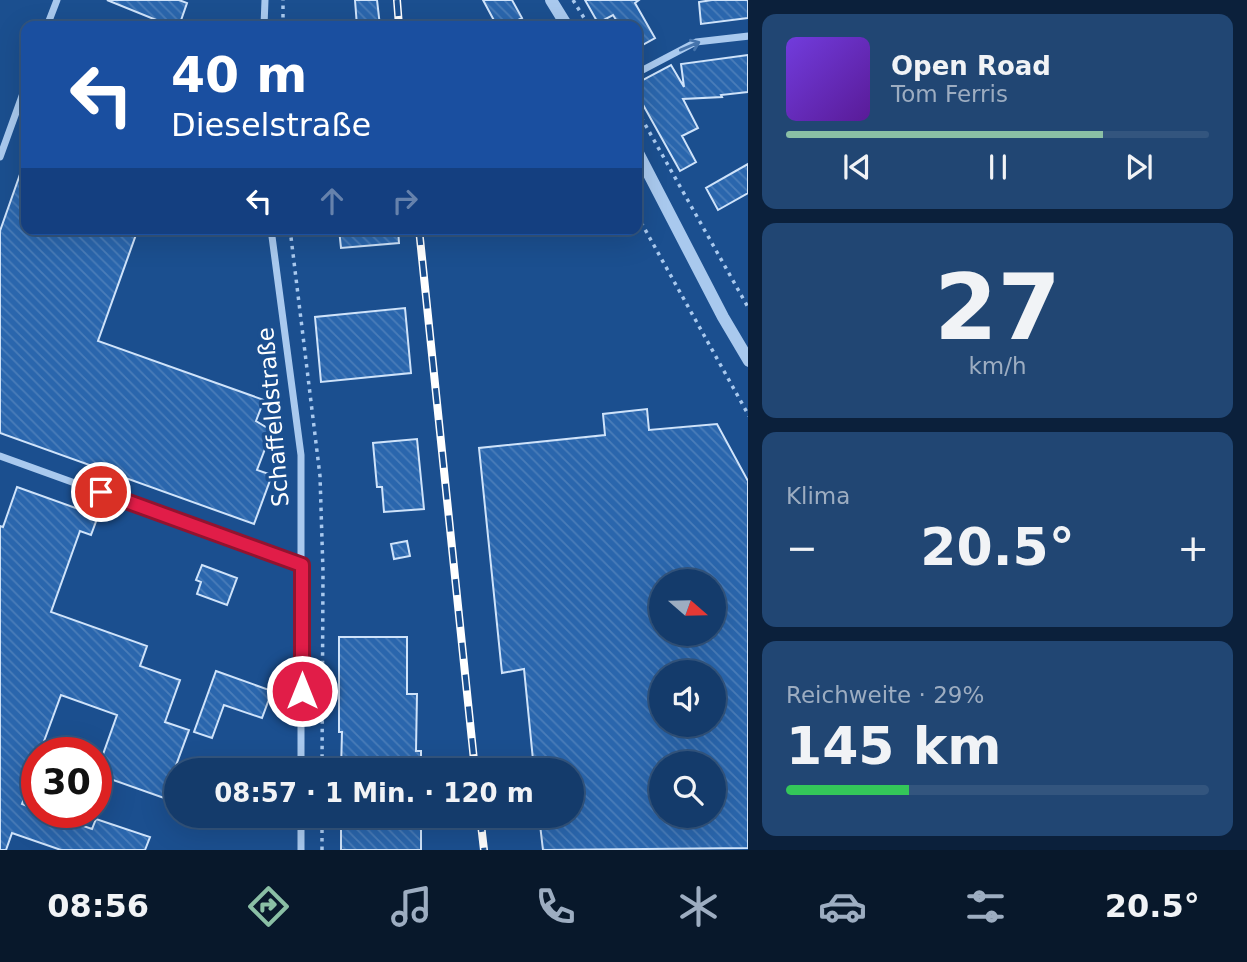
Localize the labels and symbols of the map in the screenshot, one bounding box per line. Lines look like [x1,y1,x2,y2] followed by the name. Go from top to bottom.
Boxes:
[679,39,700,52] one-way arrow
[252,326,294,508] street label: Schaffeldstraße
[71,462,131,522] pin
[649,569,726,646] north arrow
[265,654,339,728] position arrow
[21,737,112,828] speed limit sign: 30

